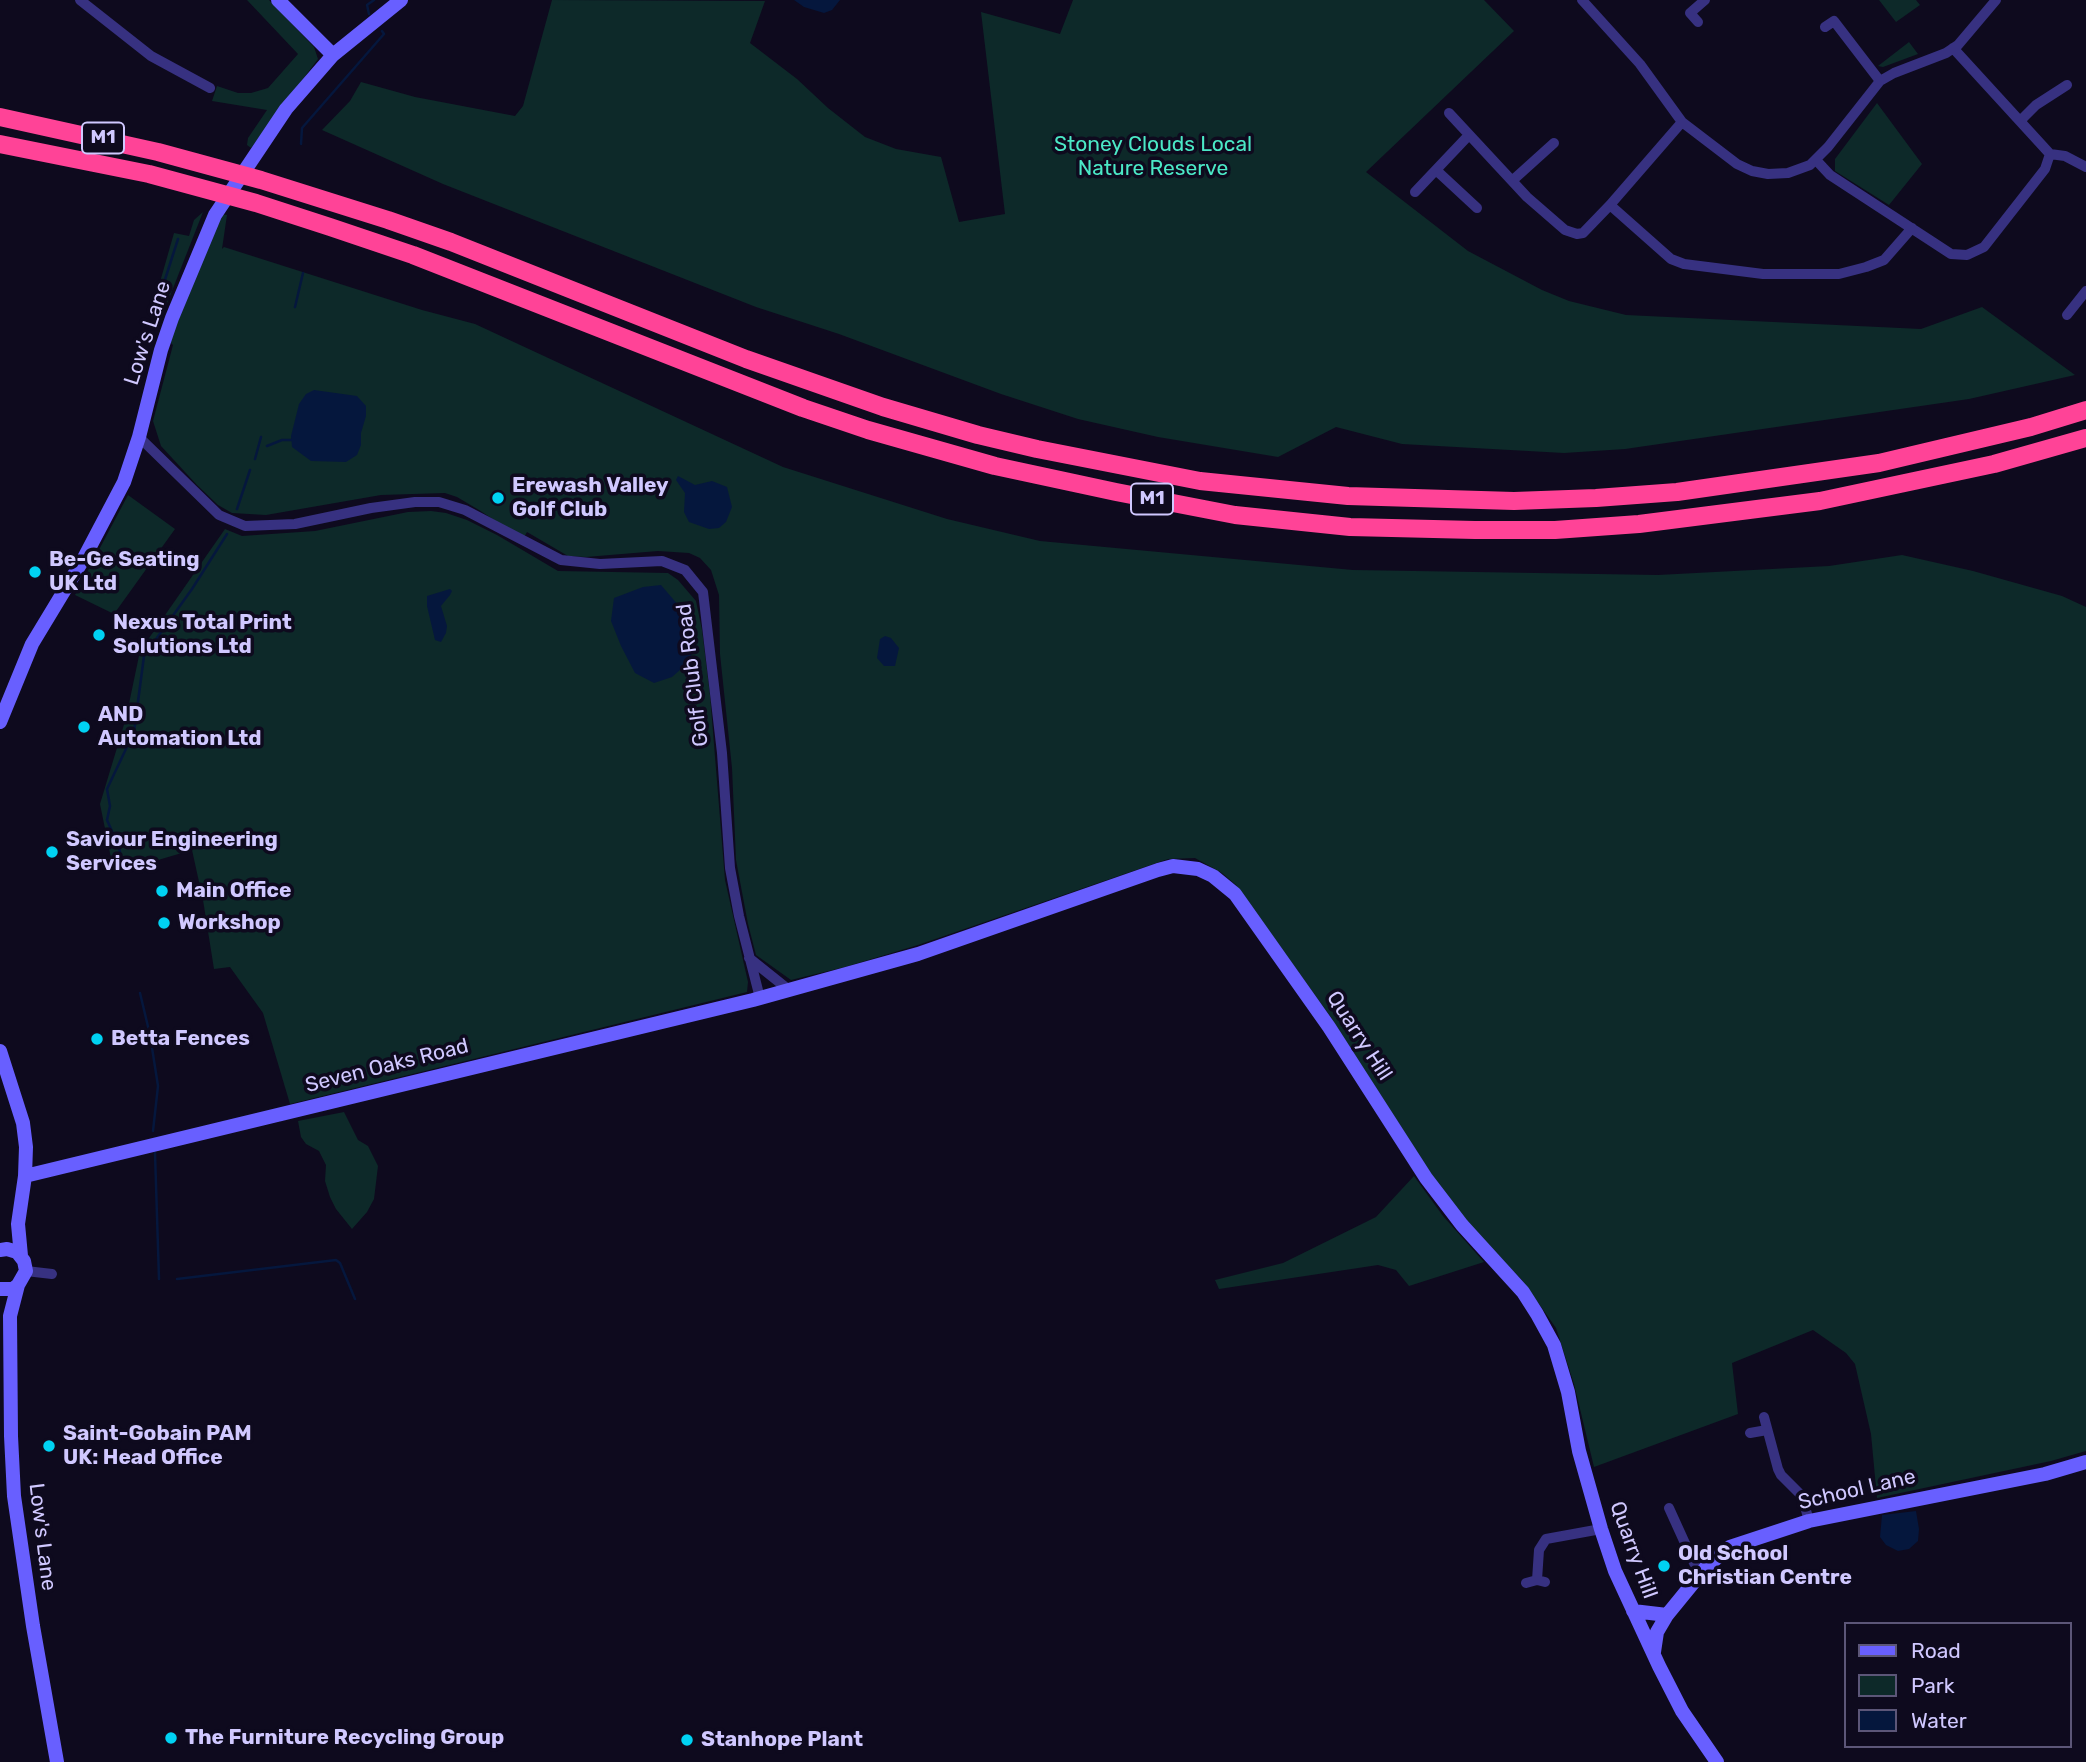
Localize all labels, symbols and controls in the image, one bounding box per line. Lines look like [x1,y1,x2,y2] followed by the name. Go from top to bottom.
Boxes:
[82,122,124,154] road number: M1
[1054,132,1252,182] park label: Stoney Clouds Local Nature Reserve
[119,278,177,388] street label: Low's Lane
[512,473,669,523] place label: Erewash Valley Golf Club
[1131,484,1173,514] road number: M1
[490,490,506,506] marker: Erewash Valley Golf Club
[49,547,200,597] place label: Be-Ge Seating UK Ltd
[27,564,43,580] marker: Be-Ge Seating UK Ltd
[672,602,714,748] street label: Golf Club Road
[113,610,292,660] place label: Nexus Total Print Solutions Ltd
[91,627,107,643] marker: Nexus Total Print Solutions Ltd
[98,702,262,752] place label: AND Automation Ltd
[76,719,92,735] marker: AND Automation Ltd
[66,827,278,877] place label: Saviour Engineering Services
[44,844,60,860] marker: Saviour Engineering Services
[176,878,291,904] place label: Main Office
[154,883,170,899] marker: Main Office
[178,910,281,936] place label: Workshop
[156,915,172,931] marker: Workshop
[1321,987,1397,1085] street label: Quarry Hill
[111,1026,250,1052] place label: Betta Fences
[89,1031,105,1047] marker: Betta Fences
[303,1034,471,1098] street label: Seven Oaks Road
[63,1421,252,1471] place label: Saint-Gobain PAM UK: Head Office
[41,1438,57,1454] marker: Saint-Gobain PAM UK: Head Office
[1796,1464,1918,1516] street label: School Lane
[23,1482,61,1592] street label: Low's Lane
[1604,1498,1662,1602] street label: Quarry Hill
[1678,1541,1852,1591] place label: Old School Christian Centre
[1656,1558,1672,1574] marker: Old School Christian Centre
[1844,1622,2072,1748] legend
[1911,1638,1961,1663] text: Road
[1911,1673,1955,1698] text: Park
[1911,1708,1967,1733] text: Water
[185,1725,504,1751] place label: The Furniture Recycling Group
[701,1727,863,1753] place label: Stanhope Plant
[163,1730,179,1746] marker: The Furniture Recycling Group
[679,1732,695,1748] marker: Stanhope Plant

